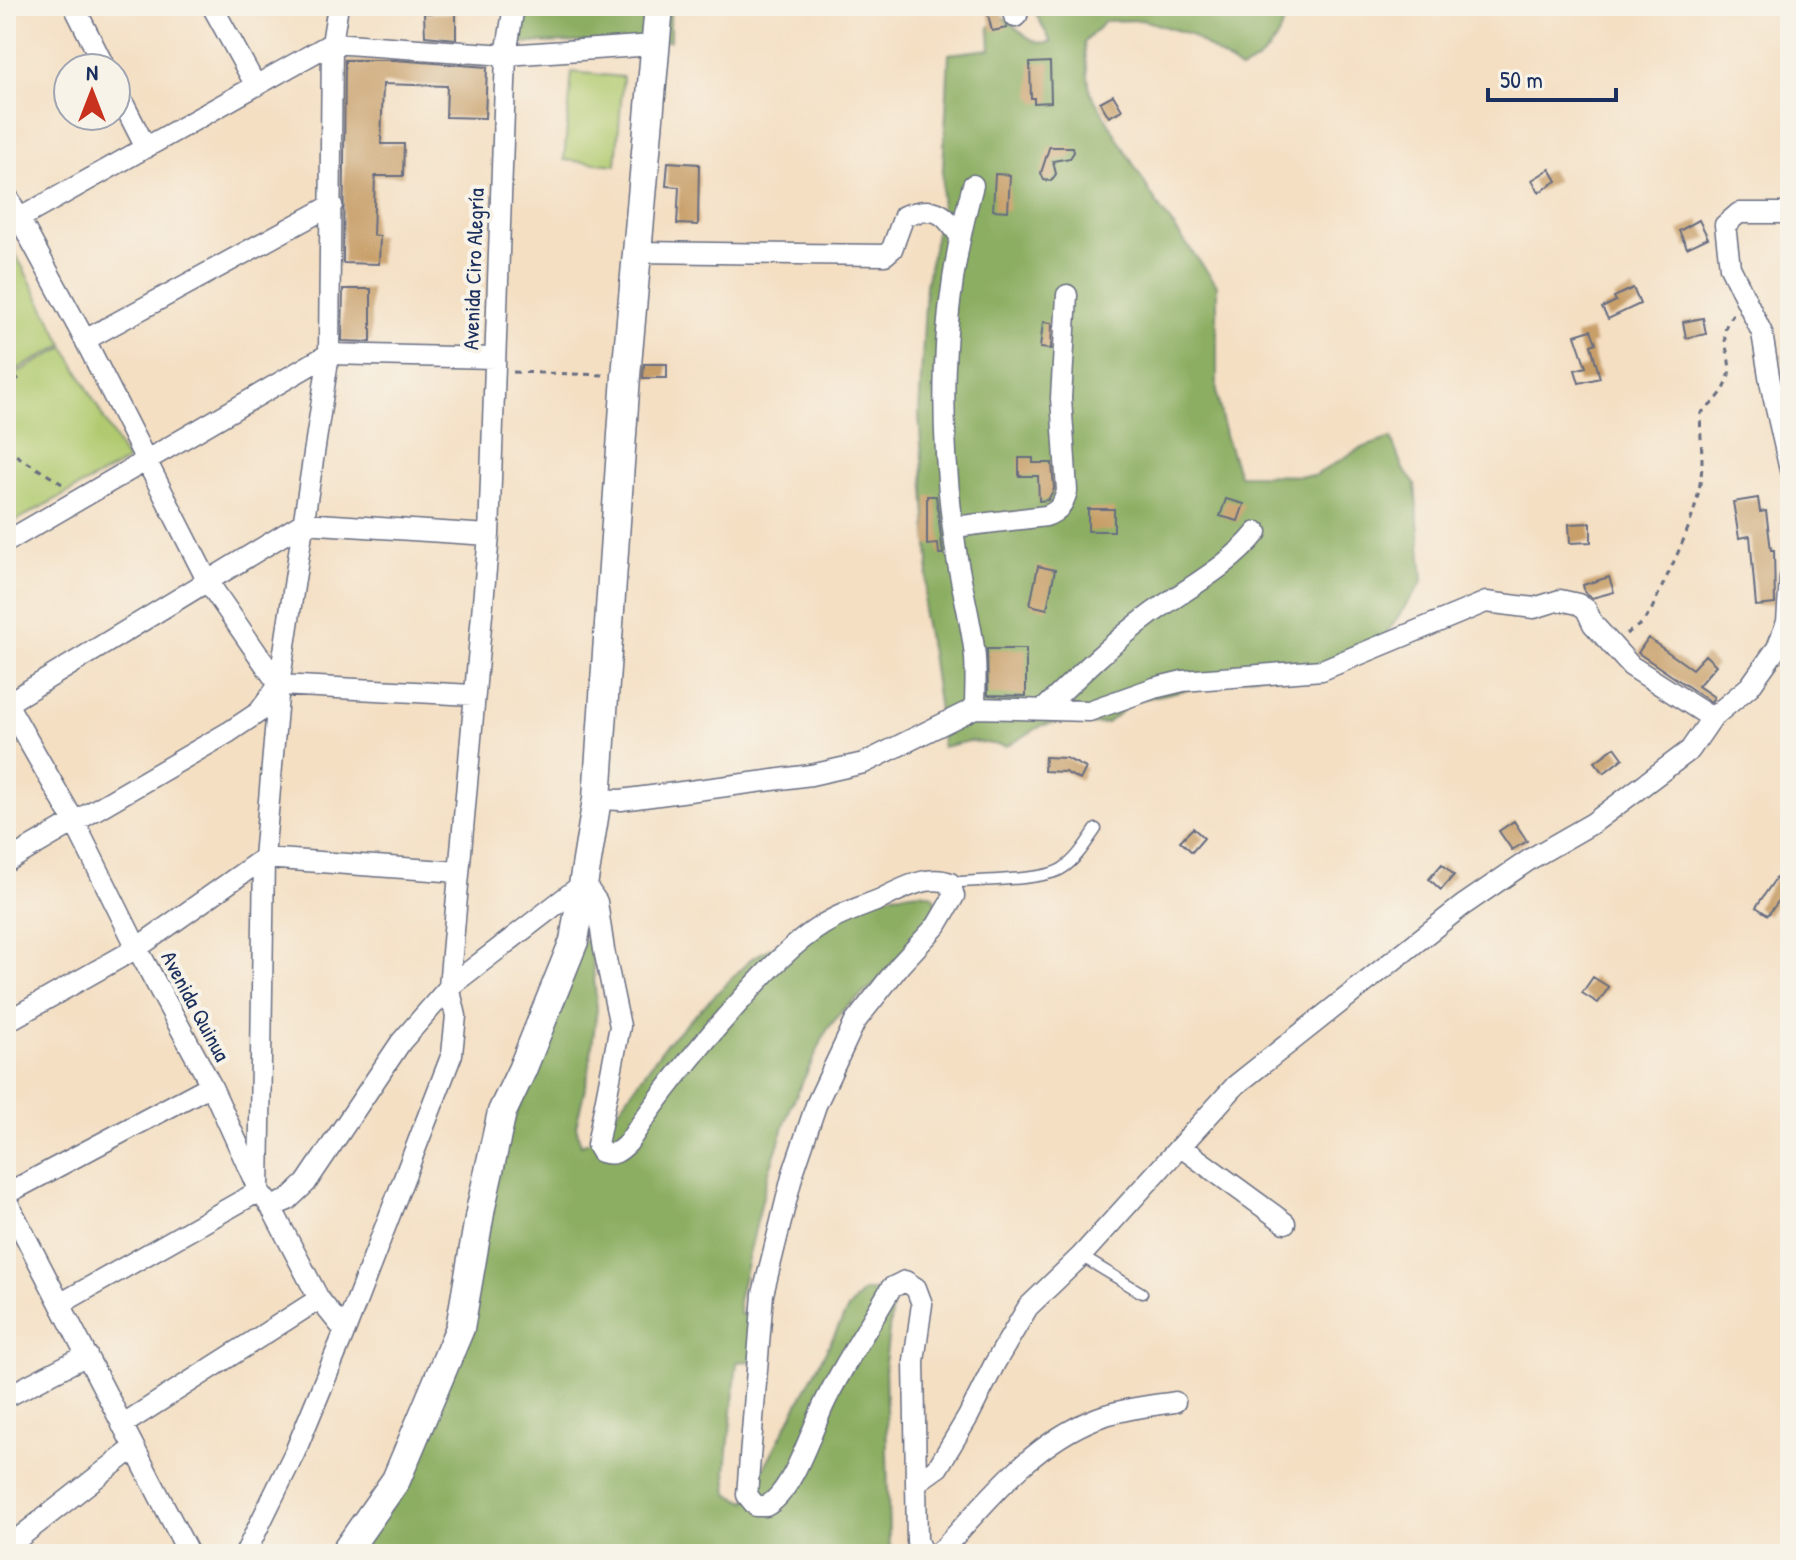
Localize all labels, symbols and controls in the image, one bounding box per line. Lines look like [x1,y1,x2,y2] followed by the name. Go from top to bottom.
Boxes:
[52,52,132,132] north arrow
[1488,52,1616,102] scale bar
[86,57,98,87] text: N
[1500,63,1543,95] text: 50 m
[455,187,491,350] street label: Avenida Ciro Alegría
[154,946,238,1067] street label: Avenida Quinua

